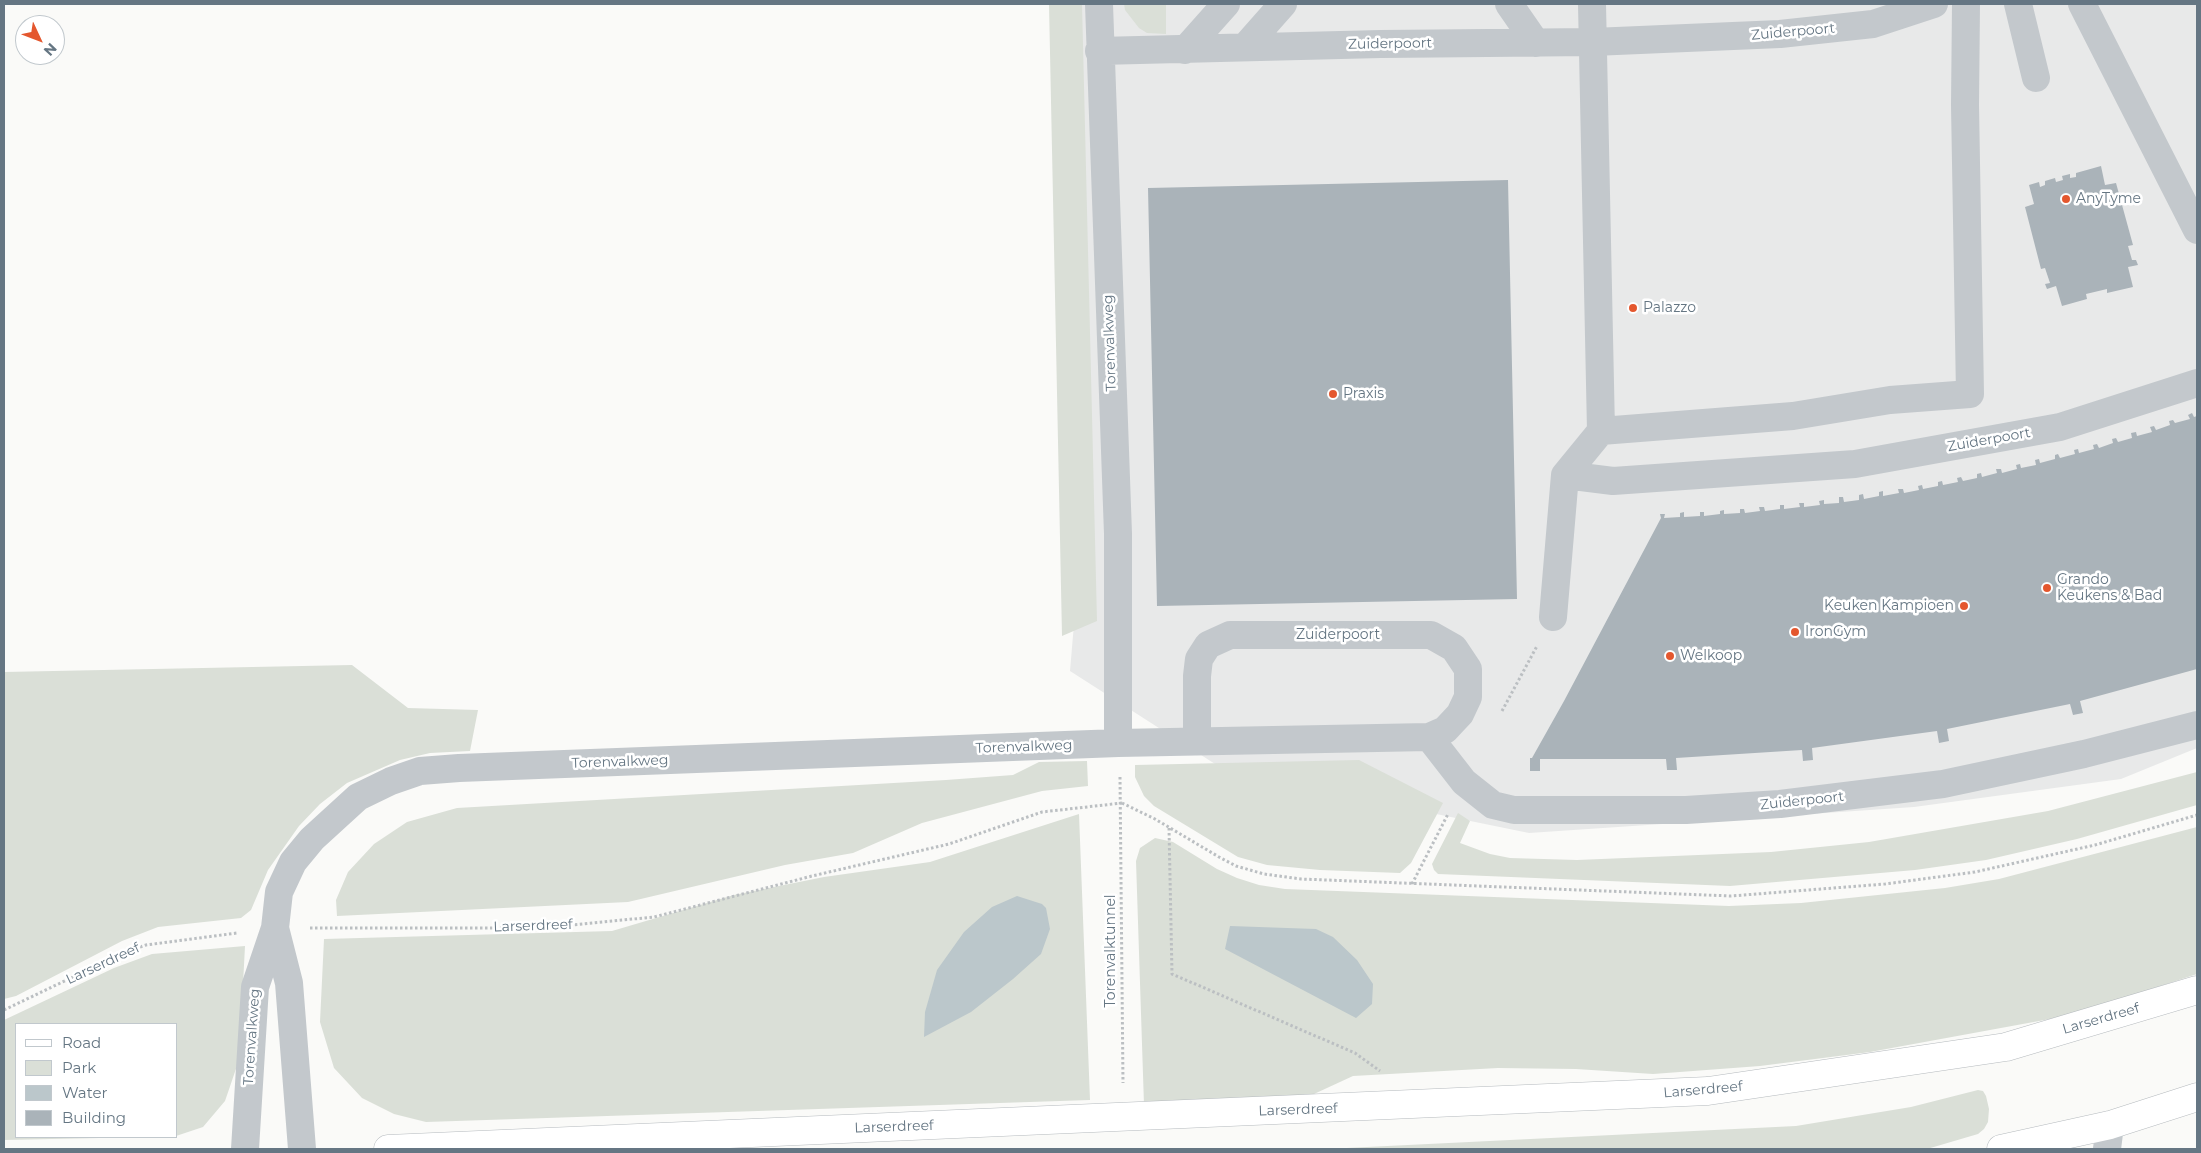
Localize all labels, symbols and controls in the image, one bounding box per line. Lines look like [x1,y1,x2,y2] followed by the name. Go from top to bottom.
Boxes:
[15,15,65,65] north arrow
[1750,20,1836,44] street label: Zuiderpoort
[1348,35,1432,53] street label: Zuiderpoort
[40,39,61,60] text: N
[2076,191,2141,207] place label: AnyTyme
[2060,193,2072,205] marker: AnyTyme
[1100,294,1120,392] street label: Torenvalkweg
[1643,300,1696,316] place label: Palazzo
[1627,302,1639,314] marker: Palazzo
[1343,386,1384,402] place label: Praxis
[1327,388,1339,400] marker: Praxis
[1946,424,2032,456] street label: Zuiderpoort
[2057,572,2162,604] place label: Grando Keukens & Bad
[2041,582,2053,594] marker: Grando Keukens & Bad
[1824,598,1954,614] place label: Keuken Kampioen
[1958,600,1970,612] marker: Keuken Kampioen
[1805,624,1866,640] place label: IronGym
[1789,626,1801,638] marker: IronGym
[1296,627,1380,643] street label: Zuiderpoort
[1680,648,1742,664] place label: Welkoop
[1664,650,1676,662] marker: Welkoop
[975,737,1073,757] street label: Torenvalkweg
[571,752,669,772] street label: Torenvalkweg
[1759,788,1845,814] street label: Zuiderpoort
[1103,894,1119,1008] street label: Torenvalktunnel
[493,916,573,936] street label: Larserdreef
[63,940,143,988] street label: Larserdreef
[240,988,264,1086] street label: Torenvalkweg
[2061,1000,2141,1038] street label: Larserdreef
[15,1023,178,1138] legend
[62,1033,101,1052] text: Road
[62,1058,96,1077] text: Park
[1663,1078,1743,1102] street label: Larserdreef
[62,1083,108,1102] text: Water
[1258,1100,1338,1120] street label: Larserdreef
[62,1108,126,1127] text: Building
[854,1117,934,1137] street label: Larserdreef

